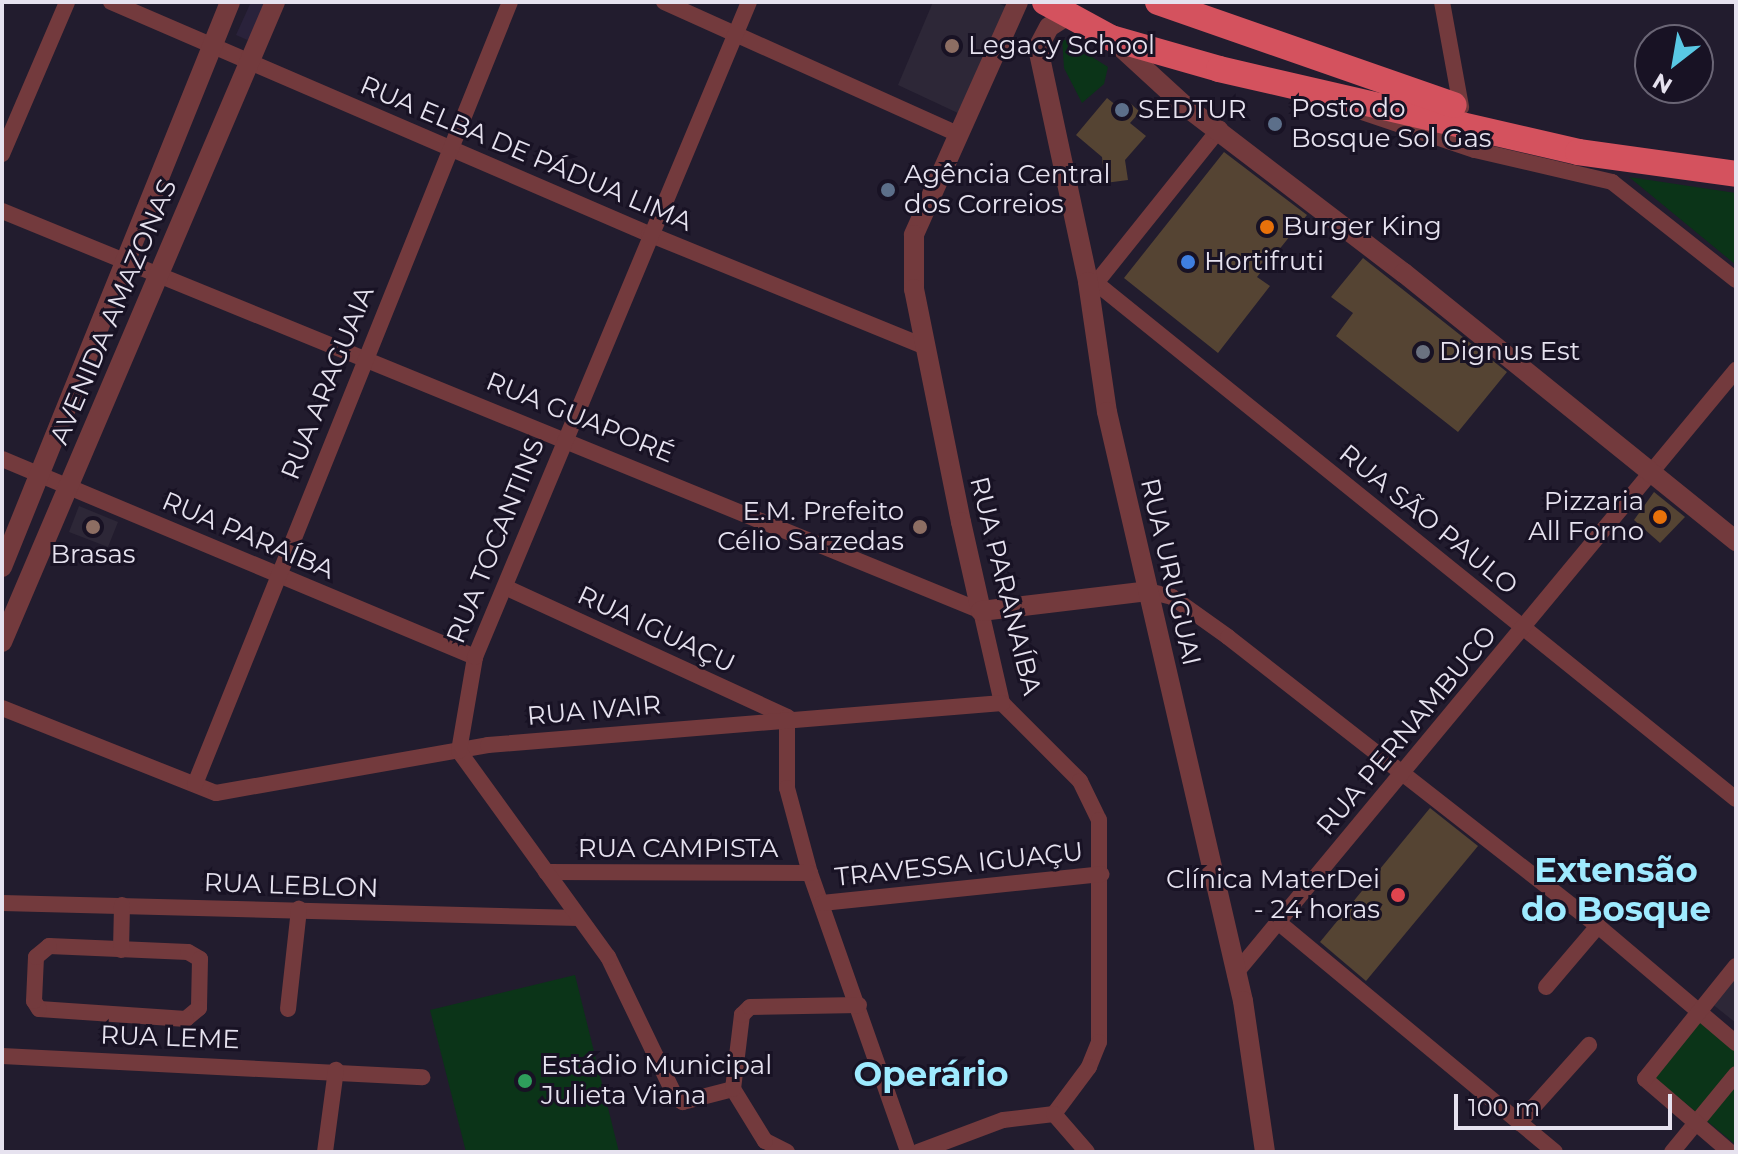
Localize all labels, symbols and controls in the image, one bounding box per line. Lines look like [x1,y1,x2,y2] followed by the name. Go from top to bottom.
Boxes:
[1634,24,1714,104] north arrow
[968,30,1155,62] place label: Legacy School
[943,37,961,55] marker: Legacy School
[1648,67,1677,99] text: N
[355,70,697,238] street label: RUA ELBA DE PÁDUA LIMA
[1291,93,1491,154] place label: Posto do Bosque Sol Gas
[1138,94,1247,126] place label: SEDTUR
[1113,101,1131,119] marker: SEDTUR
[1266,115,1284,133] marker: Posto do Bosque Sol Gas
[904,159,1111,220] place label: Agência Central dos Correios
[44,175,184,449] street label: AVENIDA AMAZONAS
[879,181,897,199] marker: Agência Central dos Correios
[1283,211,1442,243] place label: Burger King
[1258,218,1276,236] marker: Burger King
[1204,246,1324,278] place label: Hortifruti
[1179,253,1197,271] marker: Hortifruti
[275,282,381,484] street label: RUA ARAGUAIA
[1439,336,1580,368] place label: Dignus Est
[1414,343,1432,361] marker: Dignus Est
[481,366,679,470] street label: RUA GUAPORÉ
[441,434,551,648] street label: RUA TOCANTINS
[1332,438,1524,602] street label: RUA SÃO PAULO
[963,474,1047,698] street label: RUA PARANAÍBA
[1133,475,1207,669] street label: RUA URUGUAI
[157,486,339,586] street label: RUA PARAÍBA
[1528,486,1644,548] place label: Pizzaria All Forno
[717,496,904,558] place label: E.M. Prefeito Célio Sarzedas
[1651,508,1669,526] marker: Pizzaria All Forno
[84,518,102,536] marker: Brasas
[911,518,929,536] marker: E.M. Prefeito Célio Sarzedas
[50,539,136,571] place label: Brasas
[572,580,740,680] street label: RUA IGUAÇU
[1310,620,1504,842] street label: RUA PERNAMBUCO
[526,690,662,732] street label: RUA IVAIR
[578,833,778,865] street label: RUA CAMPISTA
[833,836,1085,894] street label: TRAVESSA IGUAÇU
[1521,850,1711,930] district label: Extensão do Bosque
[1166,864,1380,926] place label: Clínica MaterDei - 24 horas
[203,867,379,905] street label: RUA LEBLON
[1387,884,1409,906] marker: Clínica MaterDei - 24 horas
[100,1020,240,1056] street label: RUA LEME
[541,1050,772,1112] place label: Estádio Municipal Julieta Viana
[854,1055,1008,1095] district label: Operário
[516,1072,534,1090] marker: Estádio Municipal Julieta Viana
[1458,1078,1676,1128] scale bar
[1468,1093,1540,1122] text: 100 m

